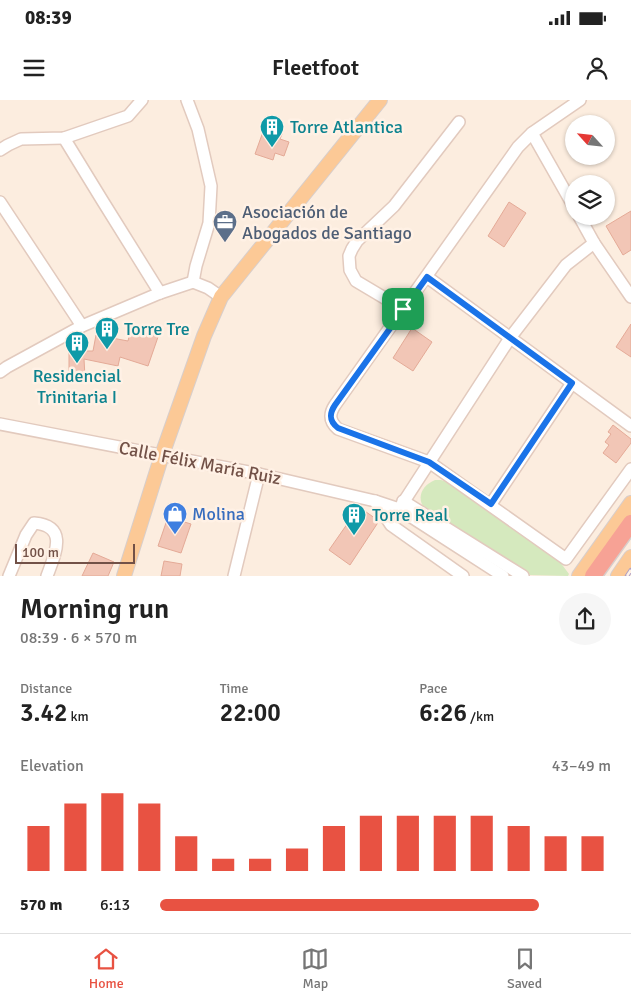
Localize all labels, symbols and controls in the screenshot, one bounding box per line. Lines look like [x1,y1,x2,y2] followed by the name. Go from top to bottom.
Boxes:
[25,6,72,30] text: 08:39
[20,54,48,82] icon: menu
[272,54,359,81] text: Fleetfoot
[583,54,611,82] icon: person
[259,114,285,148] building icon: Torre Atlantica
[565,115,615,165] north arrow
[565,115,615,225] map controls
[290,116,403,138] place label: Torre Atlantica
[565,175,615,225] button: layers
[242,201,412,244] place label: Asociación de Abogados de Santiago
[212,209,238,243] office icon: Asociación de Abogados de Santiago
[382,288,424,330] pin
[389,295,417,323] icon: arrive
[94,316,120,350] building icon: Torre Tre
[124,318,190,340] place label: Torre Tre
[64,330,90,364] building icon: Residencial Trinitaria I
[33,365,121,408] place label: Residencial Trinitaria I
[117,436,283,490] street label: Calle Félix María Ruiz
[162,501,188,535] shop icon: Molina
[341,502,367,536] building icon: Torre Real
[192,503,245,525] place label: Molina
[372,504,449,526] place label: Torre Real
[15,540,135,564] scale bar
[22,544,59,561] text: 100 m
[20,592,169,626] text: Morning run
[559,593,611,645] button: share
[20,628,137,648] text: 08:39 · 6 × 570 m
[20,680,72,697] text: Distance
[220,680,249,697] text: Time
[419,680,448,697] text: Pace
[20,697,67,728] text: 3.42
[220,697,281,728] text: 22:00
[419,697,467,728] text: 6:26
[67,708,89,725] text: km
[467,708,494,725] text: /km
[20,756,84,776] text: Elevation
[552,756,611,776] text: 43–49 m
[20,895,62,915] text: 570 m
[100,895,130,915] text: 6:13
[89,945,124,992] tab: Home
[301,945,329,992] tab: Map
[507,945,542,992] tab: Saved

